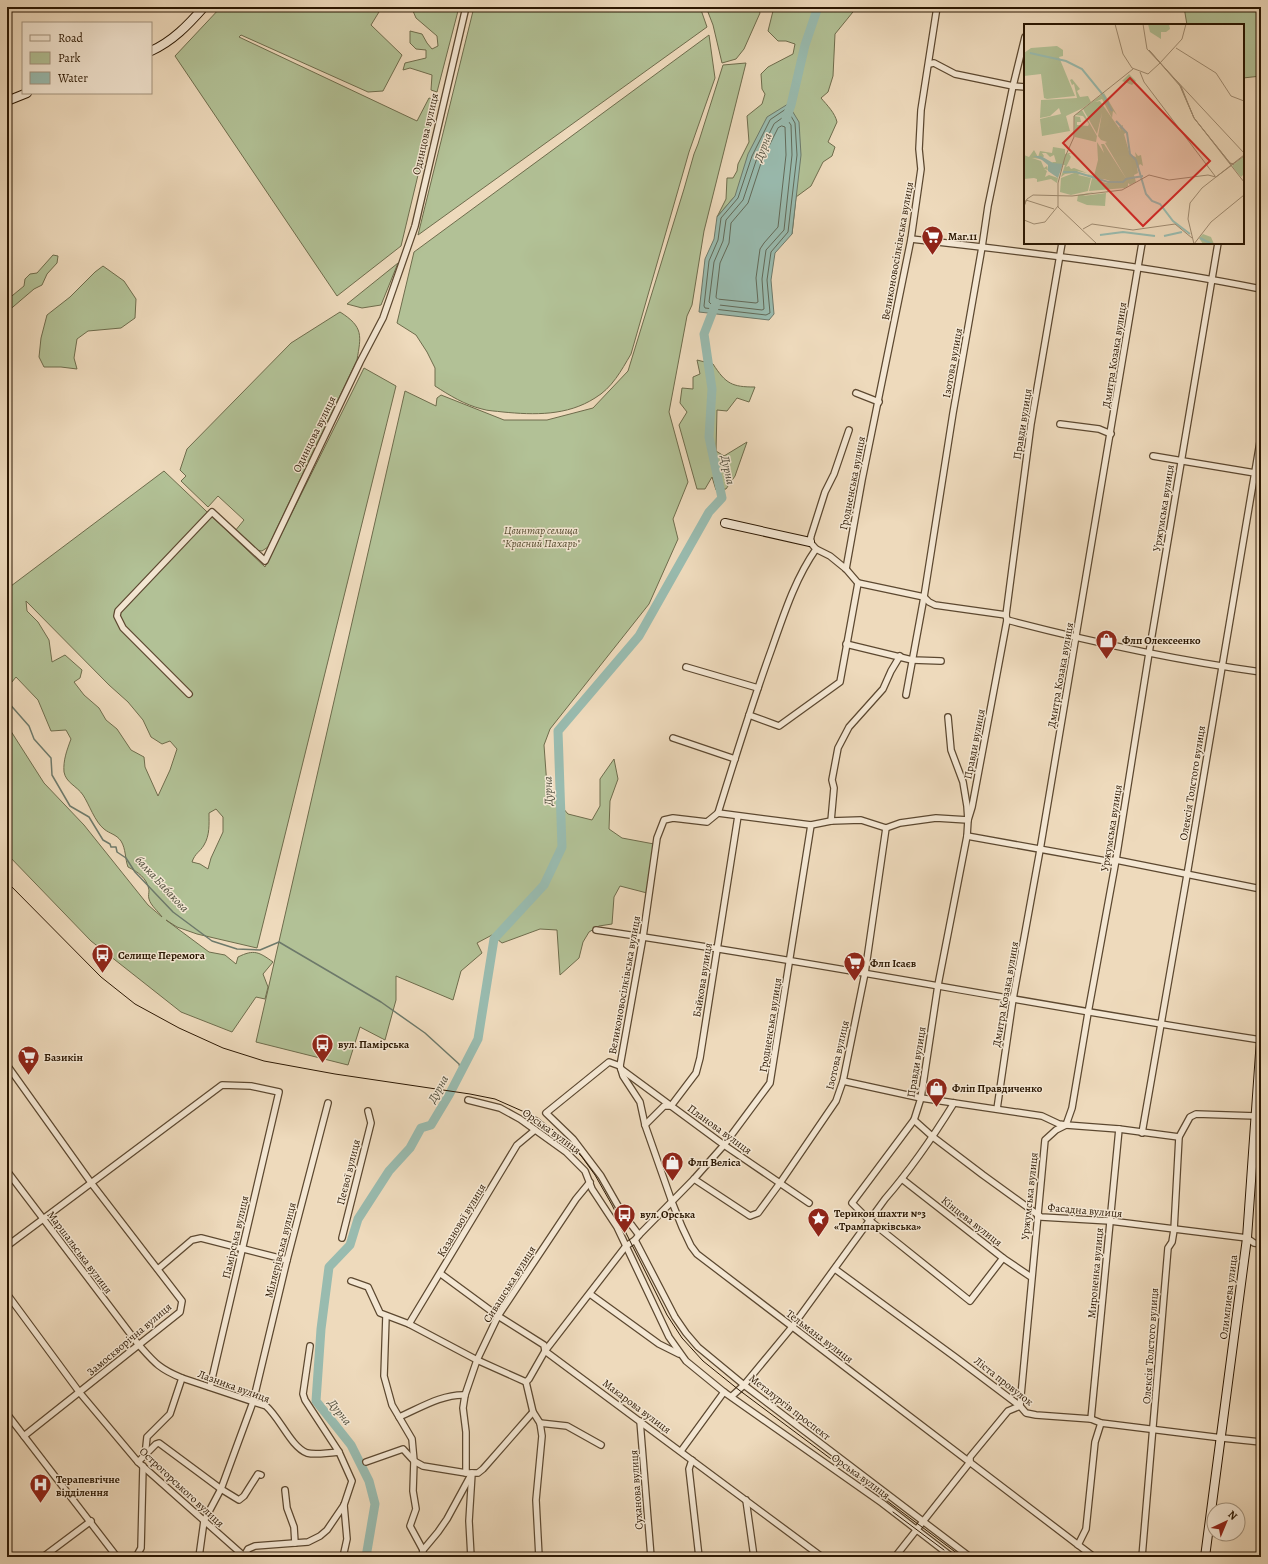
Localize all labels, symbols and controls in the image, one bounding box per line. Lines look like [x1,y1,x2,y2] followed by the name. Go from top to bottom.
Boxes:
[22,22,152,94] legend
[1024,24,1244,244] inset map
[58,30,84,46] text: Road
[58,50,81,66] text: Park
[57,70,88,86] text: Water
[409,92,442,177] street label: Одинцова вулиця
[750,130,776,165] water label: Дурна
[878,181,917,322] street label: Великоновосілківська вулиця
[920,223,946,256] supermarket icon: Маг.11
[948,229,977,244] place label: Маг.11
[1099,301,1130,409] street label: Дмитра Козака вулиця
[939,327,966,399] street label: Ізотова вулиця
[1009,388,1035,461] street label: Правди вулиця
[289,393,340,475] street label: Одинцова вулиця
[836,435,869,531] street label: Гродненська вулиця
[717,453,739,486] water label: Дурна
[1149,463,1178,553] street label: Уржумська вулиця
[502,523,581,551] park label: Цвинтар селища "Красний Пахарь"
[1044,621,1077,729] street label: Дмитра Козака вулиця
[1093,627,1119,660] shop icon: Флп Олексеенко
[1122,633,1201,648] place label: Флп Олексеенко
[960,708,989,781] street label: Правди вулиця
[1176,724,1209,842] street label: Олексія Толстого вулиця
[539,776,557,807] water label: Дурна
[1097,783,1126,873] street label: Уржумська вулиця
[132,852,193,916] water label: балка Бабакова
[605,915,644,1056] street label: Великоновосілківська вулиця
[989,940,1022,1048] street label: Дмитра Козака вулиця
[90,942,116,975] bus stop icon: Селище Перемога
[689,942,716,1018] street label: Байкова вулиця
[118,948,206,963] place label: Селище Перемога
[841,950,867,983] supermarket icon: Флп Ісаєв
[870,956,917,971] place label: Флп Ісаєв
[756,977,785,1073] street label: Гродненська вулиця
[822,1019,853,1091] street label: Ізотова вулиця
[903,1026,929,1099] street label: Правди вулиця
[309,1031,335,1064] bus stop icon: вул. Памірська
[338,1037,410,1052] place label: вул. Памірська
[16,1044,42,1077] supermarket icon: Базикін
[44,1050,84,1065] place label: Базикін
[423,1072,452,1107] water label: Дурна
[923,1075,949,1108] shop icon: Фліп Правдиченко
[952,1081,1043,1096] place label: Фліп Правдиченко
[684,1101,755,1158] street label: Планова вулиця
[519,1105,584,1158] street label: Орська вулиця
[333,1138,364,1207] street label: Пеєвої вулиця
[659,1149,685,1182] shop icon: Флп Веліса
[1017,1152,1042,1241] street label: Уржумська вулиця
[688,1155,742,1170] place label: Флп Веліса
[434,1181,489,1260] street label: Казанової вулиця
[938,1193,1005,1250] street label: Кінцева вулиця
[219,1194,252,1280] street label: Памірська вулиця
[1047,1200,1123,1221] street label: Фасадна вулиця
[261,1201,300,1300] street label: Міллерівська вулиця
[611,1201,637,1234] bus stop icon: вул. Орська
[805,1206,831,1239] place icon: Терикон шахти №3 «Трампарківська»
[834,1206,926,1234] place label: Терикон шахти №3 «Трампарківська»
[640,1207,696,1222] place label: вул. Орська
[43,1208,116,1297] street label: Маршальська вулиця
[1084,1227,1107,1319] street label: Мироненка вулиця
[480,1243,539,1326] street label: Сивашська вулиця
[1216,1253,1241,1340] street label: Олимпиева улица
[1139,1287,1162,1405] street label: Олексія Толстого вулиця
[84,1299,175,1379] street label: Замоскворічна вулиця
[783,1306,856,1367] street label: Тельмана вулиця
[971,1353,1037,1410] street label: Ліста провулок
[196,1366,272,1406] street label: Лазника вулиця
[746,1371,834,1444] street label: Металургів проспект
[599,1376,674,1437] street label: Макарова вулиця
[324,1395,356,1429] water label: Дурна
[136,1444,227,1531] street label: Острогорського вулиця
[626,1450,647,1530] street label: Суханова вулиця
[828,1450,893,1503] street label: Орська вулиця
[28,1472,54,1505] hospital icon: Терапевгічне відділення
[56,1472,120,1500] place label: Терапевгічне відділення
[1206,1502,1246,1542] north arrow
[1225,1507,1241,1523] text: N

